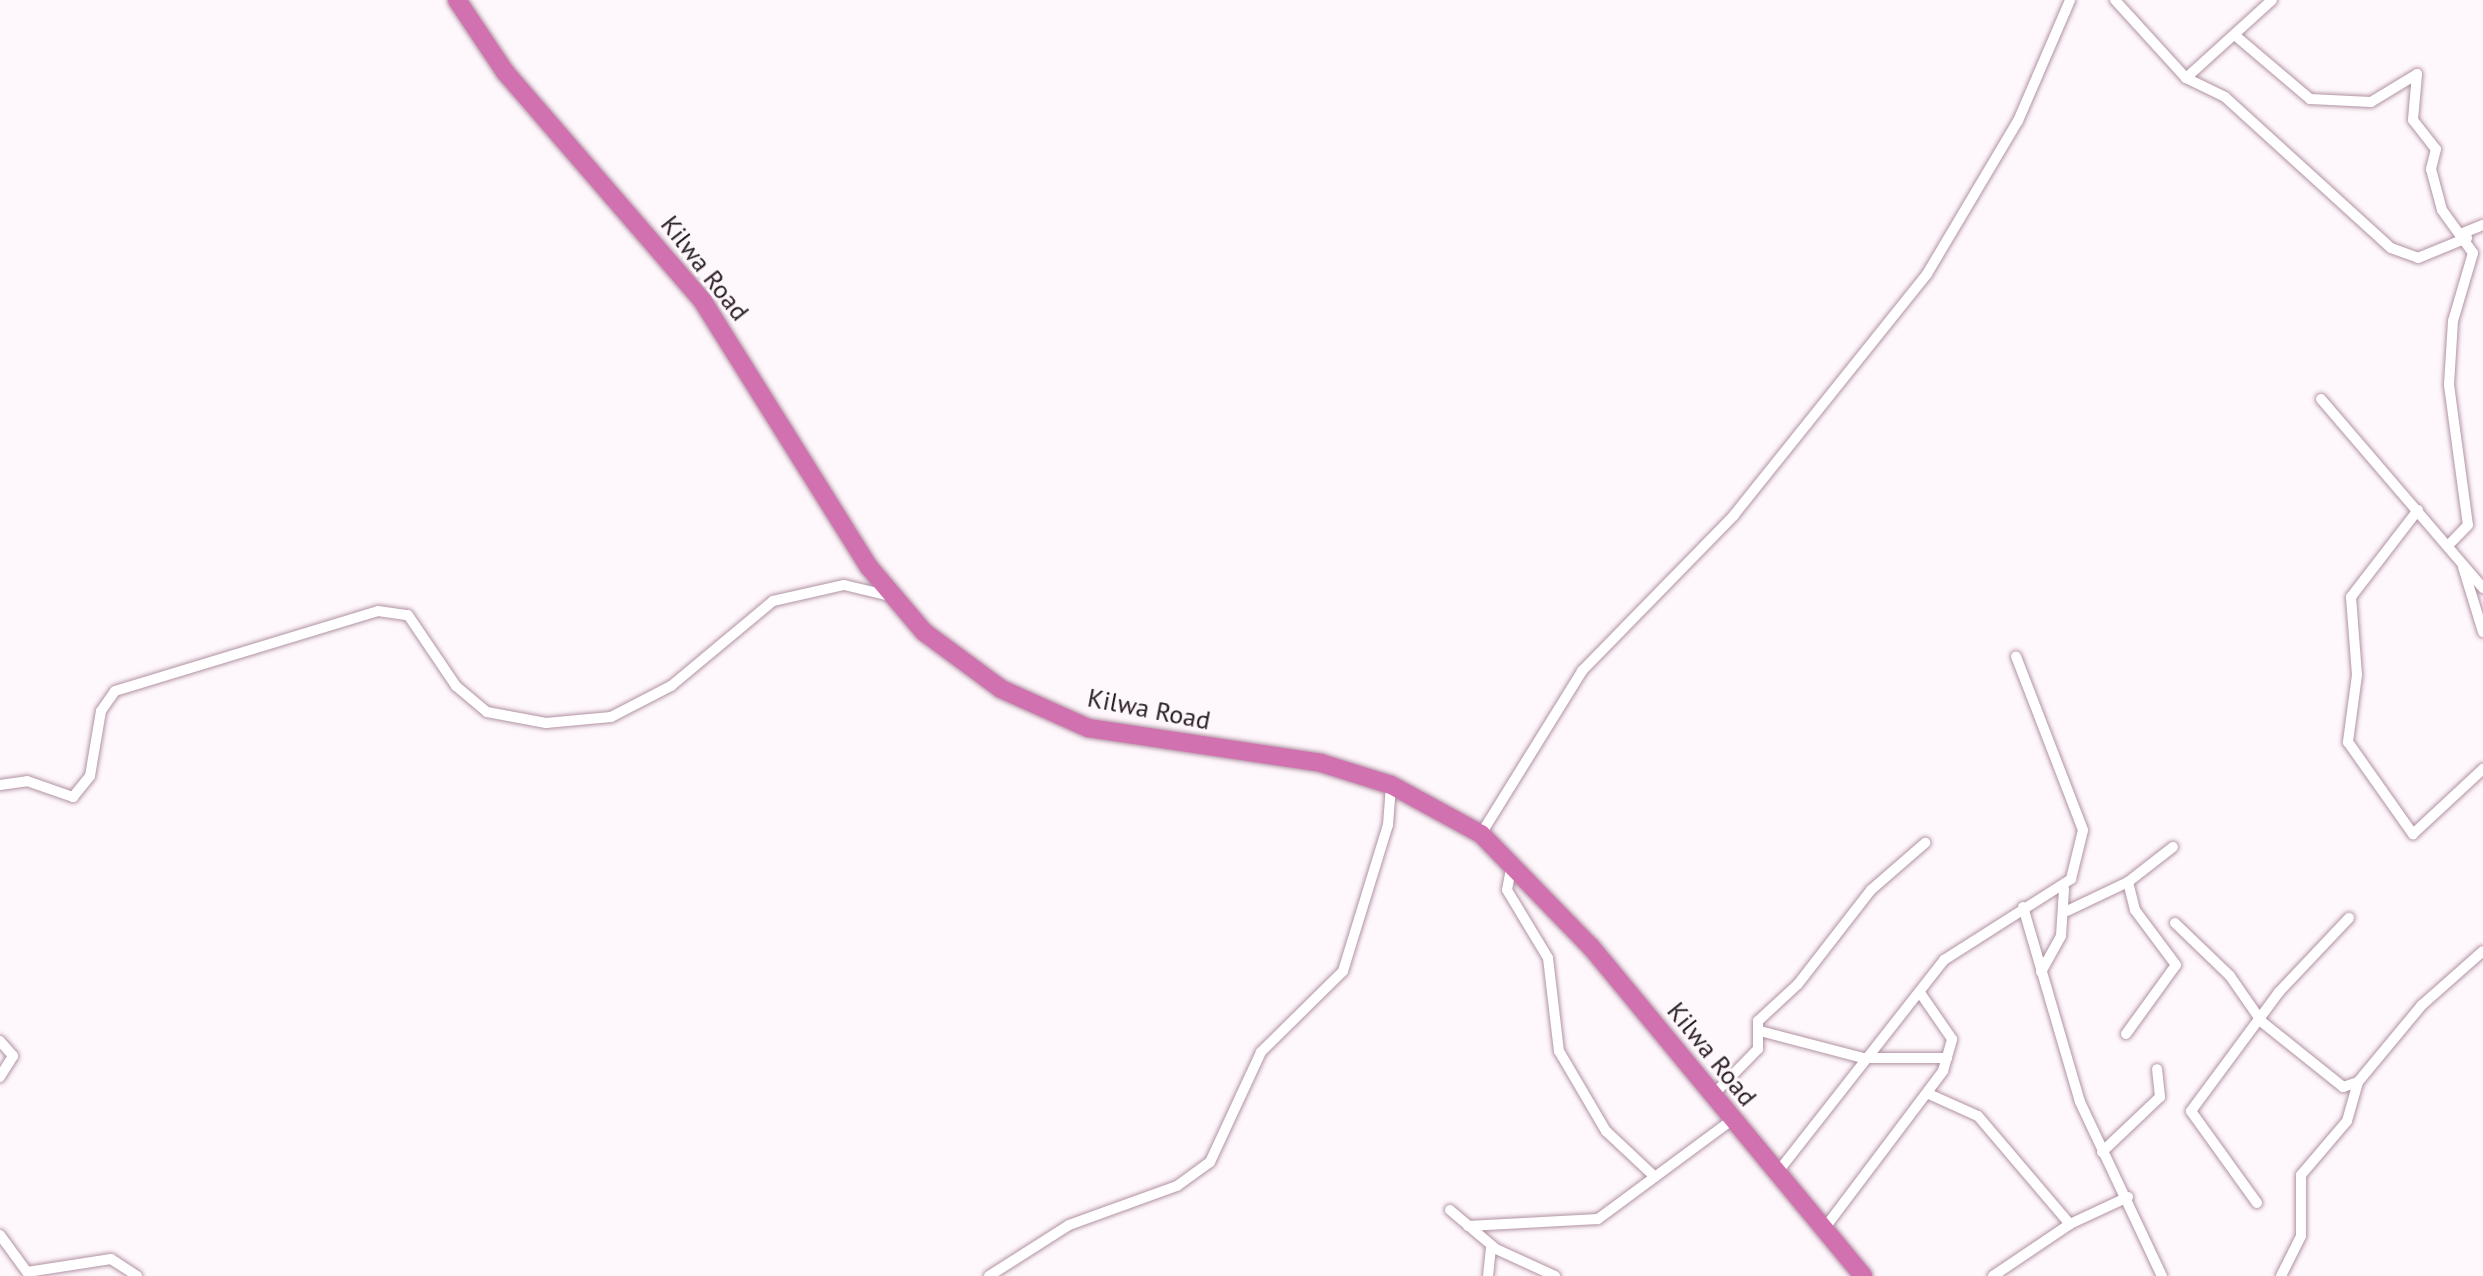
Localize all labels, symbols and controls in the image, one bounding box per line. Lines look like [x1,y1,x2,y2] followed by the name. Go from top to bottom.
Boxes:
[654,209,756,327] street label: Kilwa Road
[1085,682,1213,736] street label: Kilwa Road
[1661,996,1763,1112] street label: Kilwa Road

